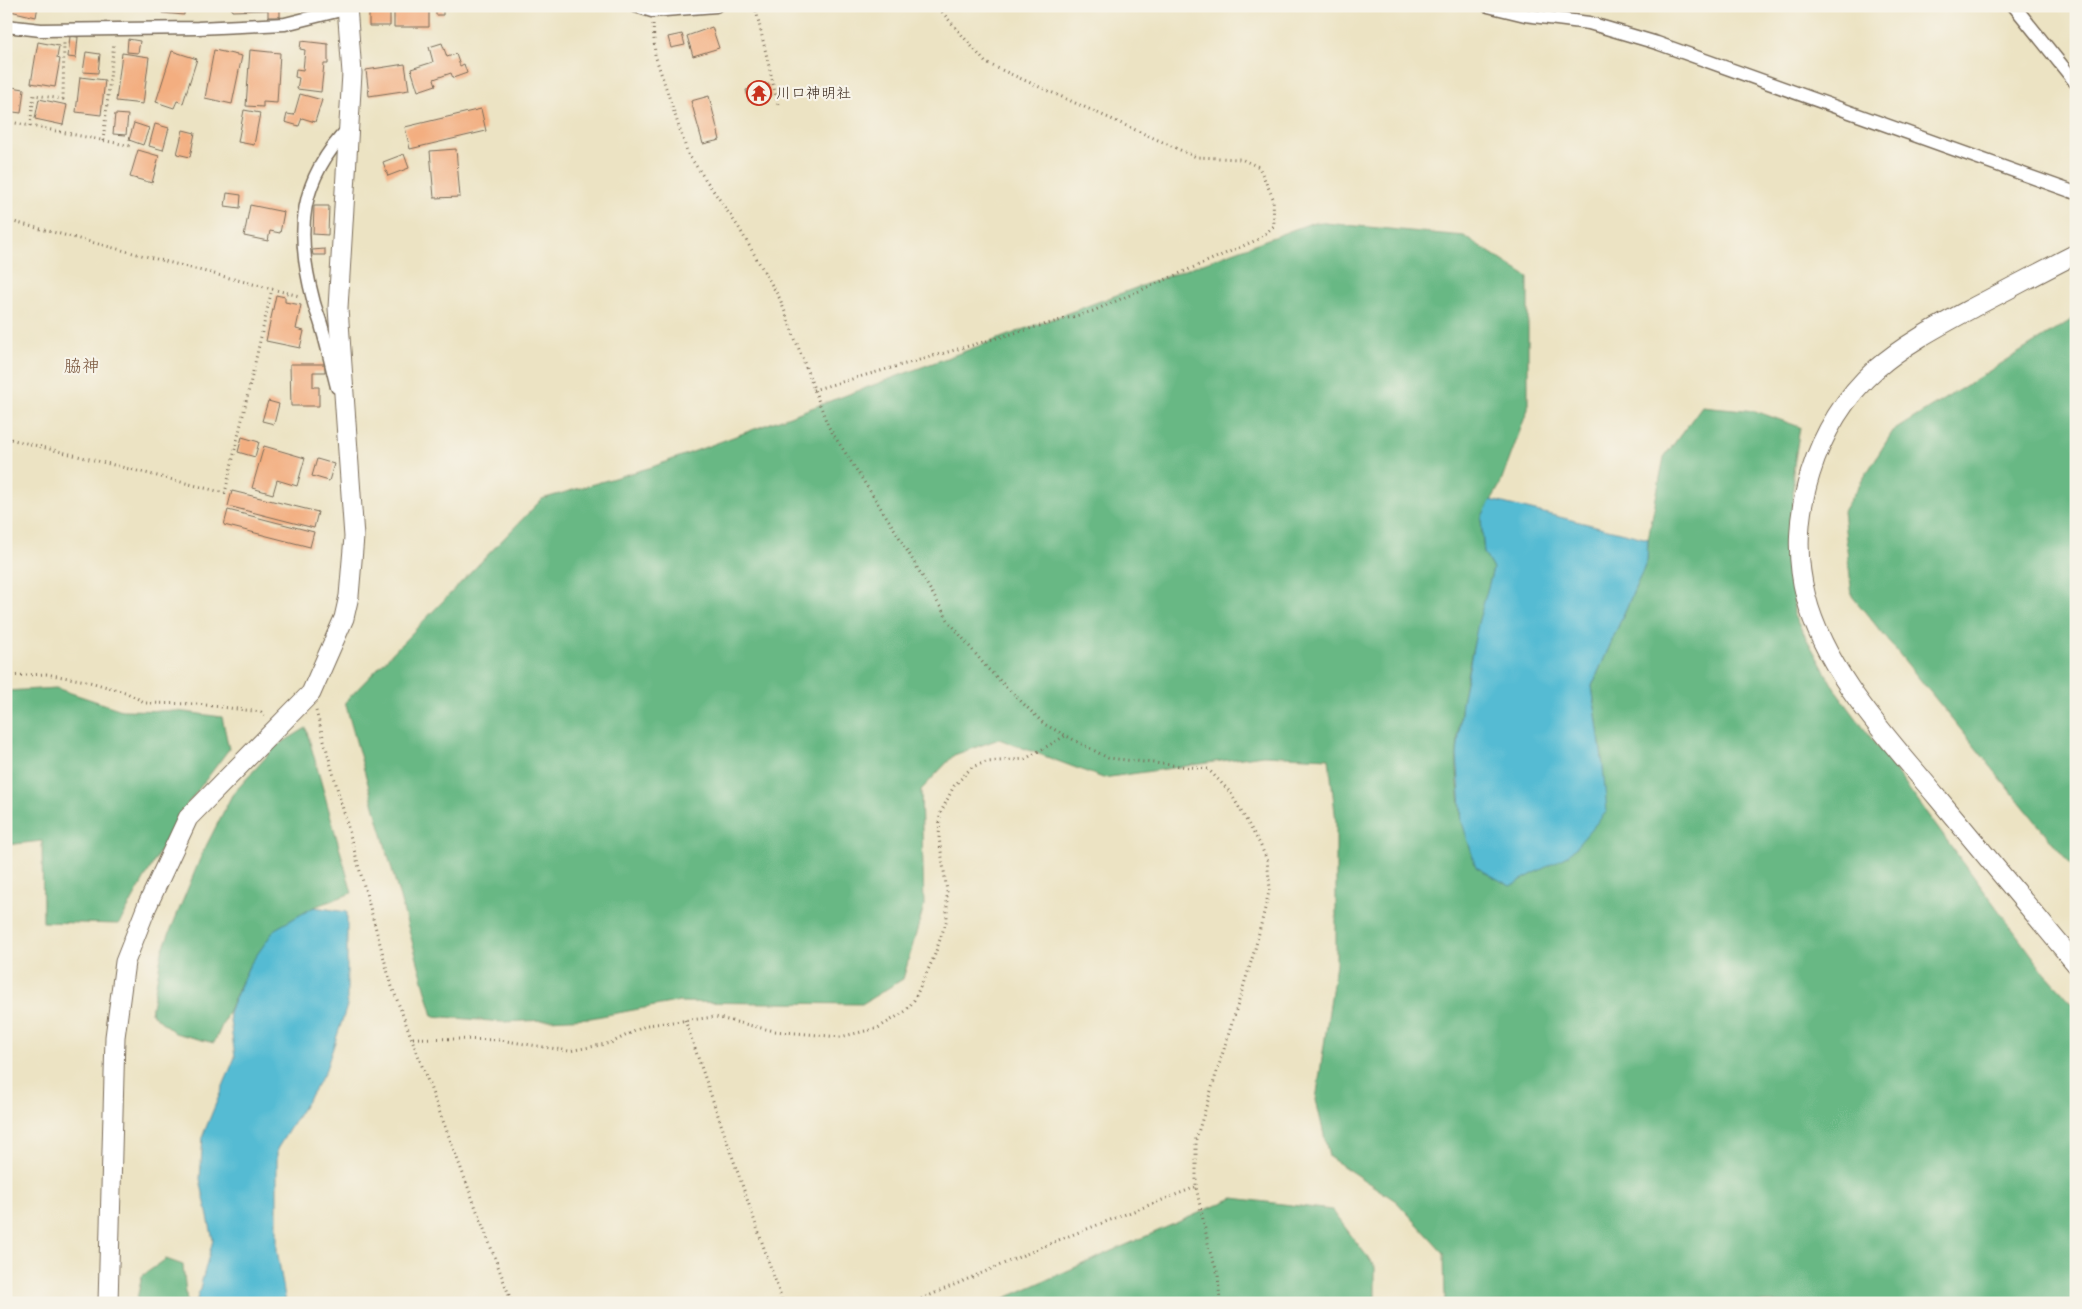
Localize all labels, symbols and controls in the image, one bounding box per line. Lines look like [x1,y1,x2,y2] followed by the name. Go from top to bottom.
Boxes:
[746,80,772,106] temple icon: 川口神明社
[776,84,851,104] place label: 川口神明社
[64,355,100,379] district label: 脇神

